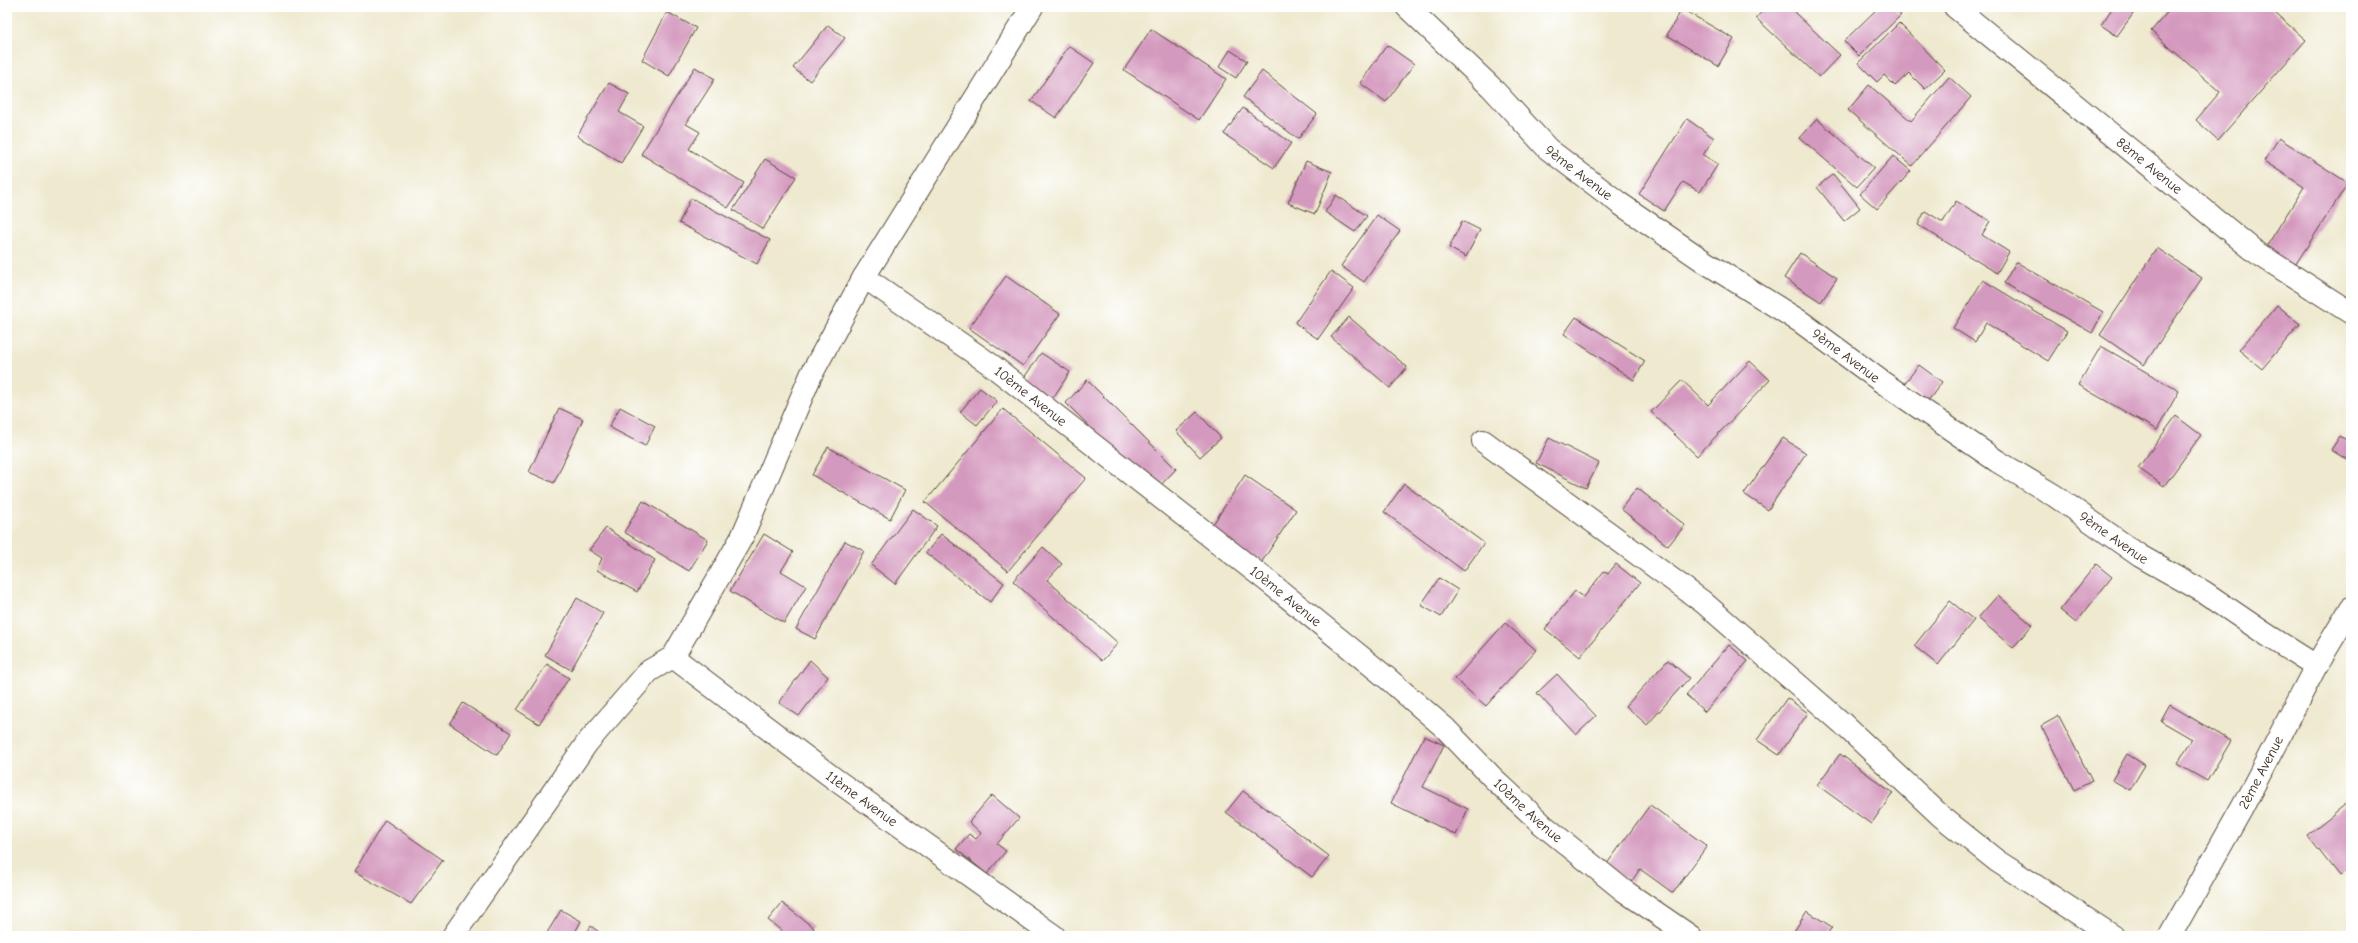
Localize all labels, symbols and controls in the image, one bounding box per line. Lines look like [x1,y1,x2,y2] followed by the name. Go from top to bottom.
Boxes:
[2113,134,2186,197] street label: 8ème Avenue
[1542,141,1616,204] street label: 9ème Avenue
[1809,325,1883,386] street label: 9ème Avenue
[991,362,1070,429] street label: 10ème Avenue
[2076,507,2151,567] street label: 9ème Avenue
[1247,562,1325,630] street label: 10ème Avenue
[2234,733,2287,812] street label: 2ème Avenue
[823,767,901,830] street label: 11ème Avenue
[1490,775,1566,846] street label: 10ème Avenue

